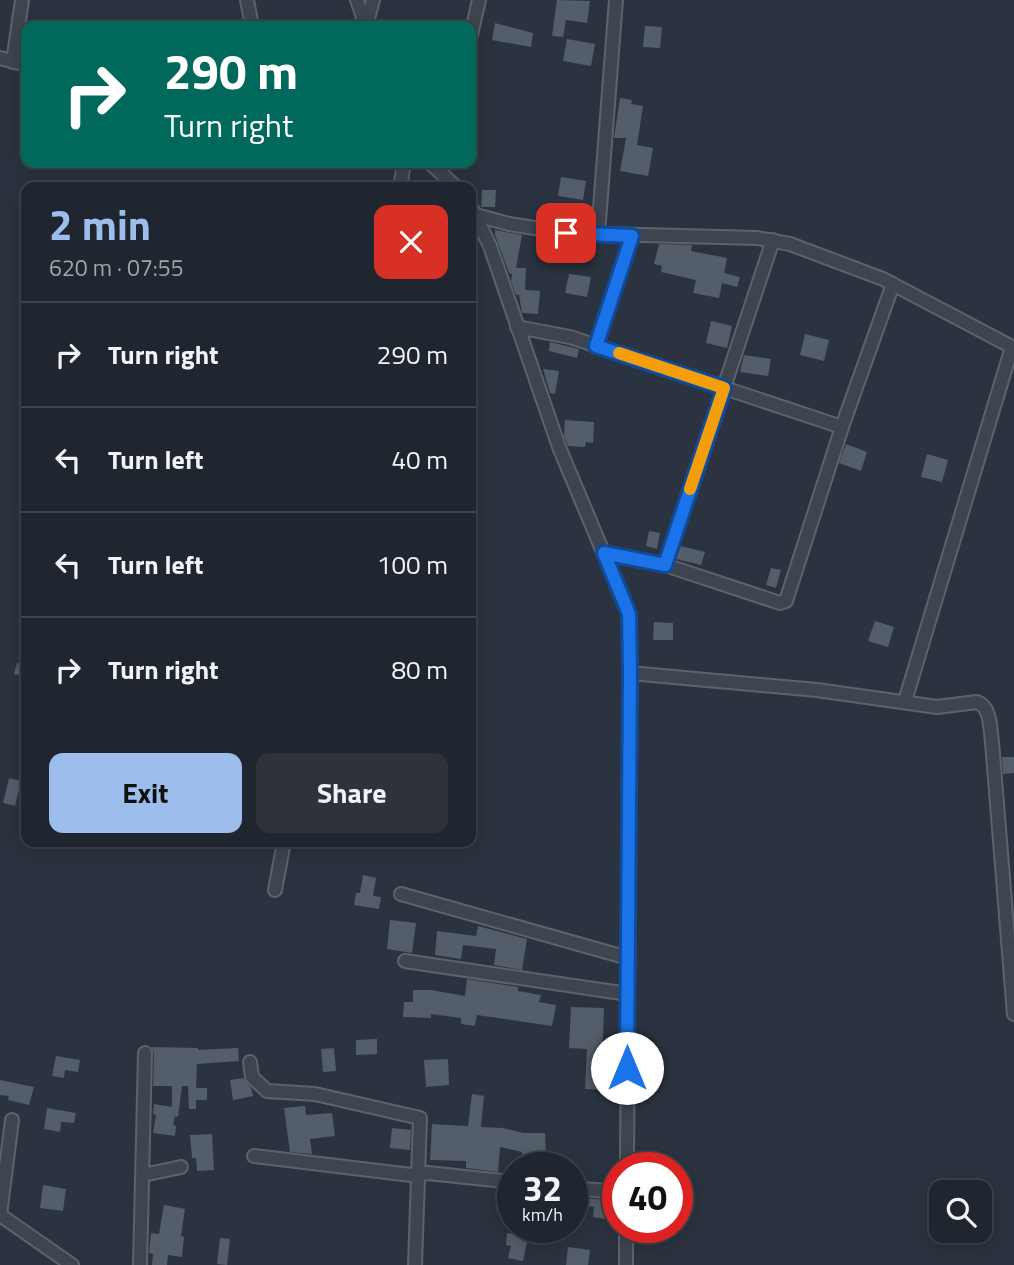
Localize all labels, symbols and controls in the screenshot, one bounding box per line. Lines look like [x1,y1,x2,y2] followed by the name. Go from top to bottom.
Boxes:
[164,33,298,108] text: 290 m
[49,49,140,140] icon: right
[164,101,293,149] text: Turn right
[49,192,151,256] text: 2 min
[536,203,596,263] pin
[374,205,448,279] button: close
[547,214,585,252] icon: arrive
[49,250,184,285] text: 620 m · 07:55
[108,335,219,374] text: Turn right
[377,335,448,374] text: 290 m
[49,336,87,374] icon: right
[108,440,203,479] text: Turn left
[391,440,448,479] text: 40 m
[49,441,87,479] icon: left
[108,545,203,584] text: Turn left
[377,545,448,584] text: 100 m
[49,546,87,584] icon: left
[108,650,219,689] text: Turn right
[391,650,448,689] text: 80 m
[49,651,87,689] icon: right
[49,753,242,833] button: Exit
[256,753,448,833] button: Share
[590,1031,664,1105] position arrow
[602,1152,693,1243] speed limit sign: 40
[523,1161,562,1215] text: 32
[929,1180,992,1243] map controls
[929,1180,992,1243] button: search
[522,1201,563,1228] text: km/h

